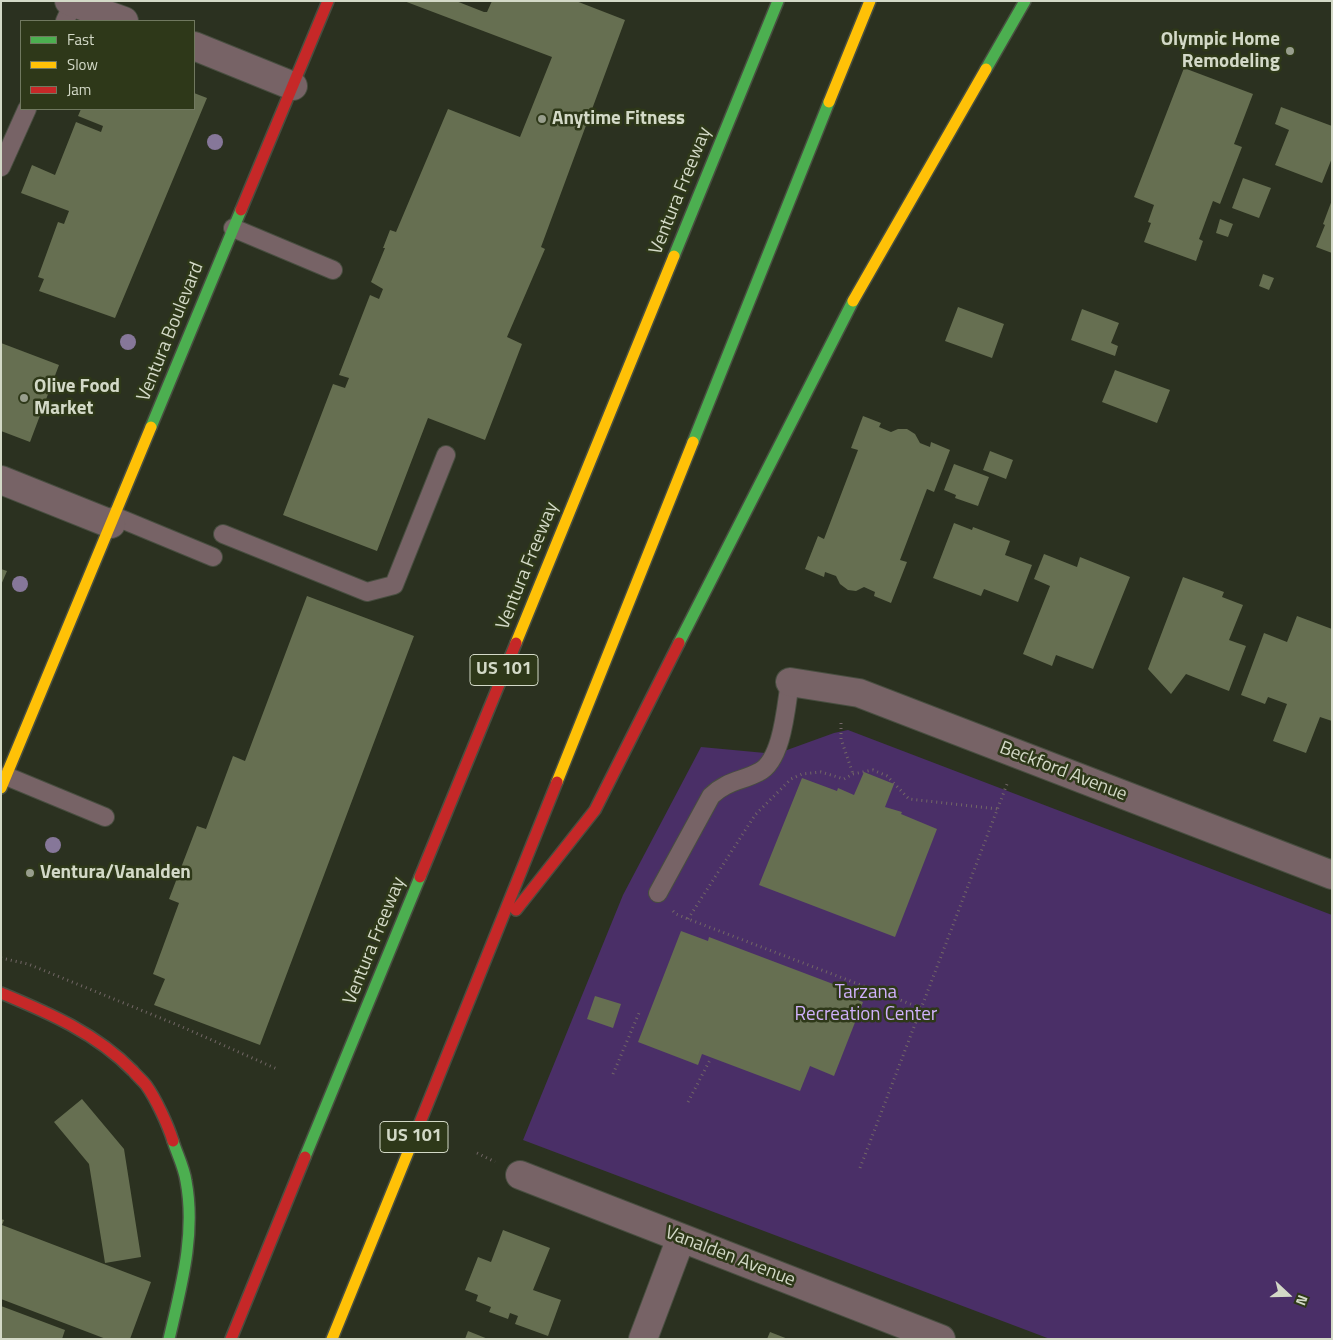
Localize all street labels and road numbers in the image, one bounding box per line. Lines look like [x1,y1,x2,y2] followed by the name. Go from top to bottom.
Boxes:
[645,124,717,258] street label: Ventura Freeway
[133,259,209,405] street label: Ventura Boulevard
[492,499,564,633] street label: Ventura Freeway
[470,654,538,686] road number: US 101
[996,737,1130,807] street label: Beckford Avenue
[339,874,411,1008] street label: Ventura Freeway
[380,1122,448,1152] road number: US 101
[662,1222,798,1292] street label: Vanalden Avenue

